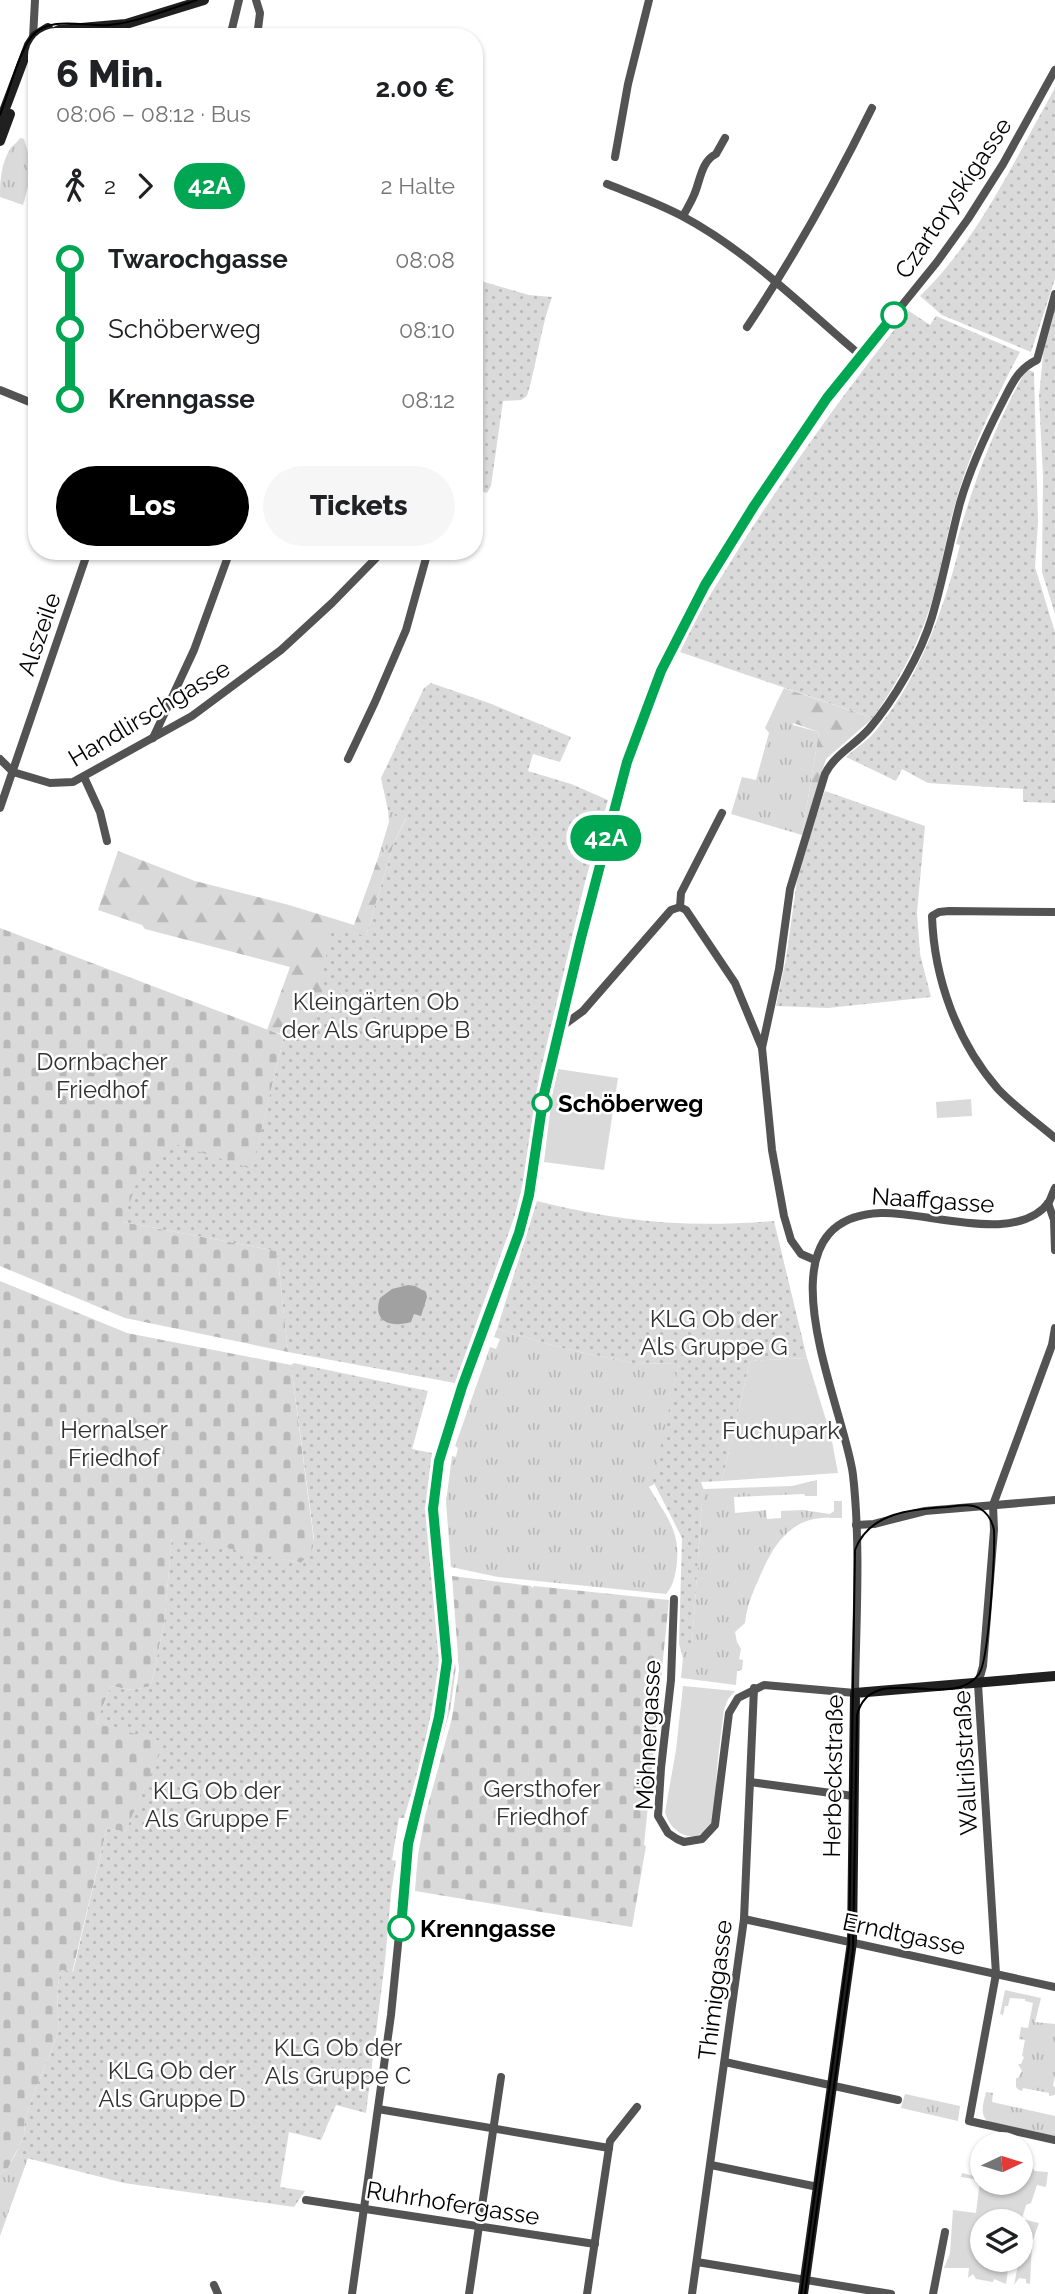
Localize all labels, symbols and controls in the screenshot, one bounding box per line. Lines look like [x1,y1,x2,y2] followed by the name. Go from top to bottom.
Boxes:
[56,51,163,96] text: 6 Min.
[376,73,455,103] text: 2.00 €
[56,100,251,127] text: 08:06 – 08:12 · Bus
[888,112,1018,284] street label: Czartoryskigasse
[56,167,94,205] icon: walk
[126,167,164,205] icon: forward
[188,171,231,200] text: 42A
[104,172,116,199] text: 2
[380,172,455,199] text: 2 Halte
[108,244,288,274] text: Twarochgasse
[395,246,455,273] text: 08:08
[881,302,907,328] unlabelled marker
[108,314,261,344] text: Schöberweg
[399,316,455,343] text: 08:10
[108,384,255,414] text: Krenngasse
[401,386,455,413] text: 08:12
[56,466,249,546] button: Los
[263,466,455,546] button: Tickets
[11,589,67,679] street label: Alszeile
[63,653,235,773] street label: Handlirschgasse
[566,815,646,861] line badge: 42A
[584,823,628,852] text: 42A
[282,987,470,1044] park label: Kleingärten Ob der Als Gruppe B
[36,1047,168,1104] park label: Dornbacher Friedhof
[558,1089,703,1118] place label: Schöberweg
[532,1093,552,1113] marker: Schöberweg
[870,1181,996,1219] street label: Naaffgasse
[640,1304,788,1361] park label: KLG Ob der Als Gruppe G
[60,1415,168,1472] park label: Hernalser Friedhof
[722,1416,840,1445] park label: Fuchupark
[630,1659,666,1811] street label: Möhnergasse
[947,1690,983,1836] street label: Wallrißstraße
[817,1694,849,1858] street label: Herbeckstraße
[483,1774,601,1831] park label: Gersthofer Friedhof
[145,1776,289,1833] park label: KLG Ob der Als Gruppe F
[840,1907,968,1961] street label: Erndtgasse
[420,1914,556,1943] place label: Krenngasse
[388,1915,414,1941] marker: Krenngasse
[692,1918,738,2062] street label: Thimiggasse
[265,2033,411,2090] park label: KLG Ob der Als Gruppe C
[98,2056,246,2113] park label: KLG Ob der Als Gruppe D
[970,2132,1032,2194] north arrow
[970,2132,1033,2272] map controls
[364,2175,542,2231] street label: Ruhrhofergasse
[970,2209,1033,2272] button: layers

